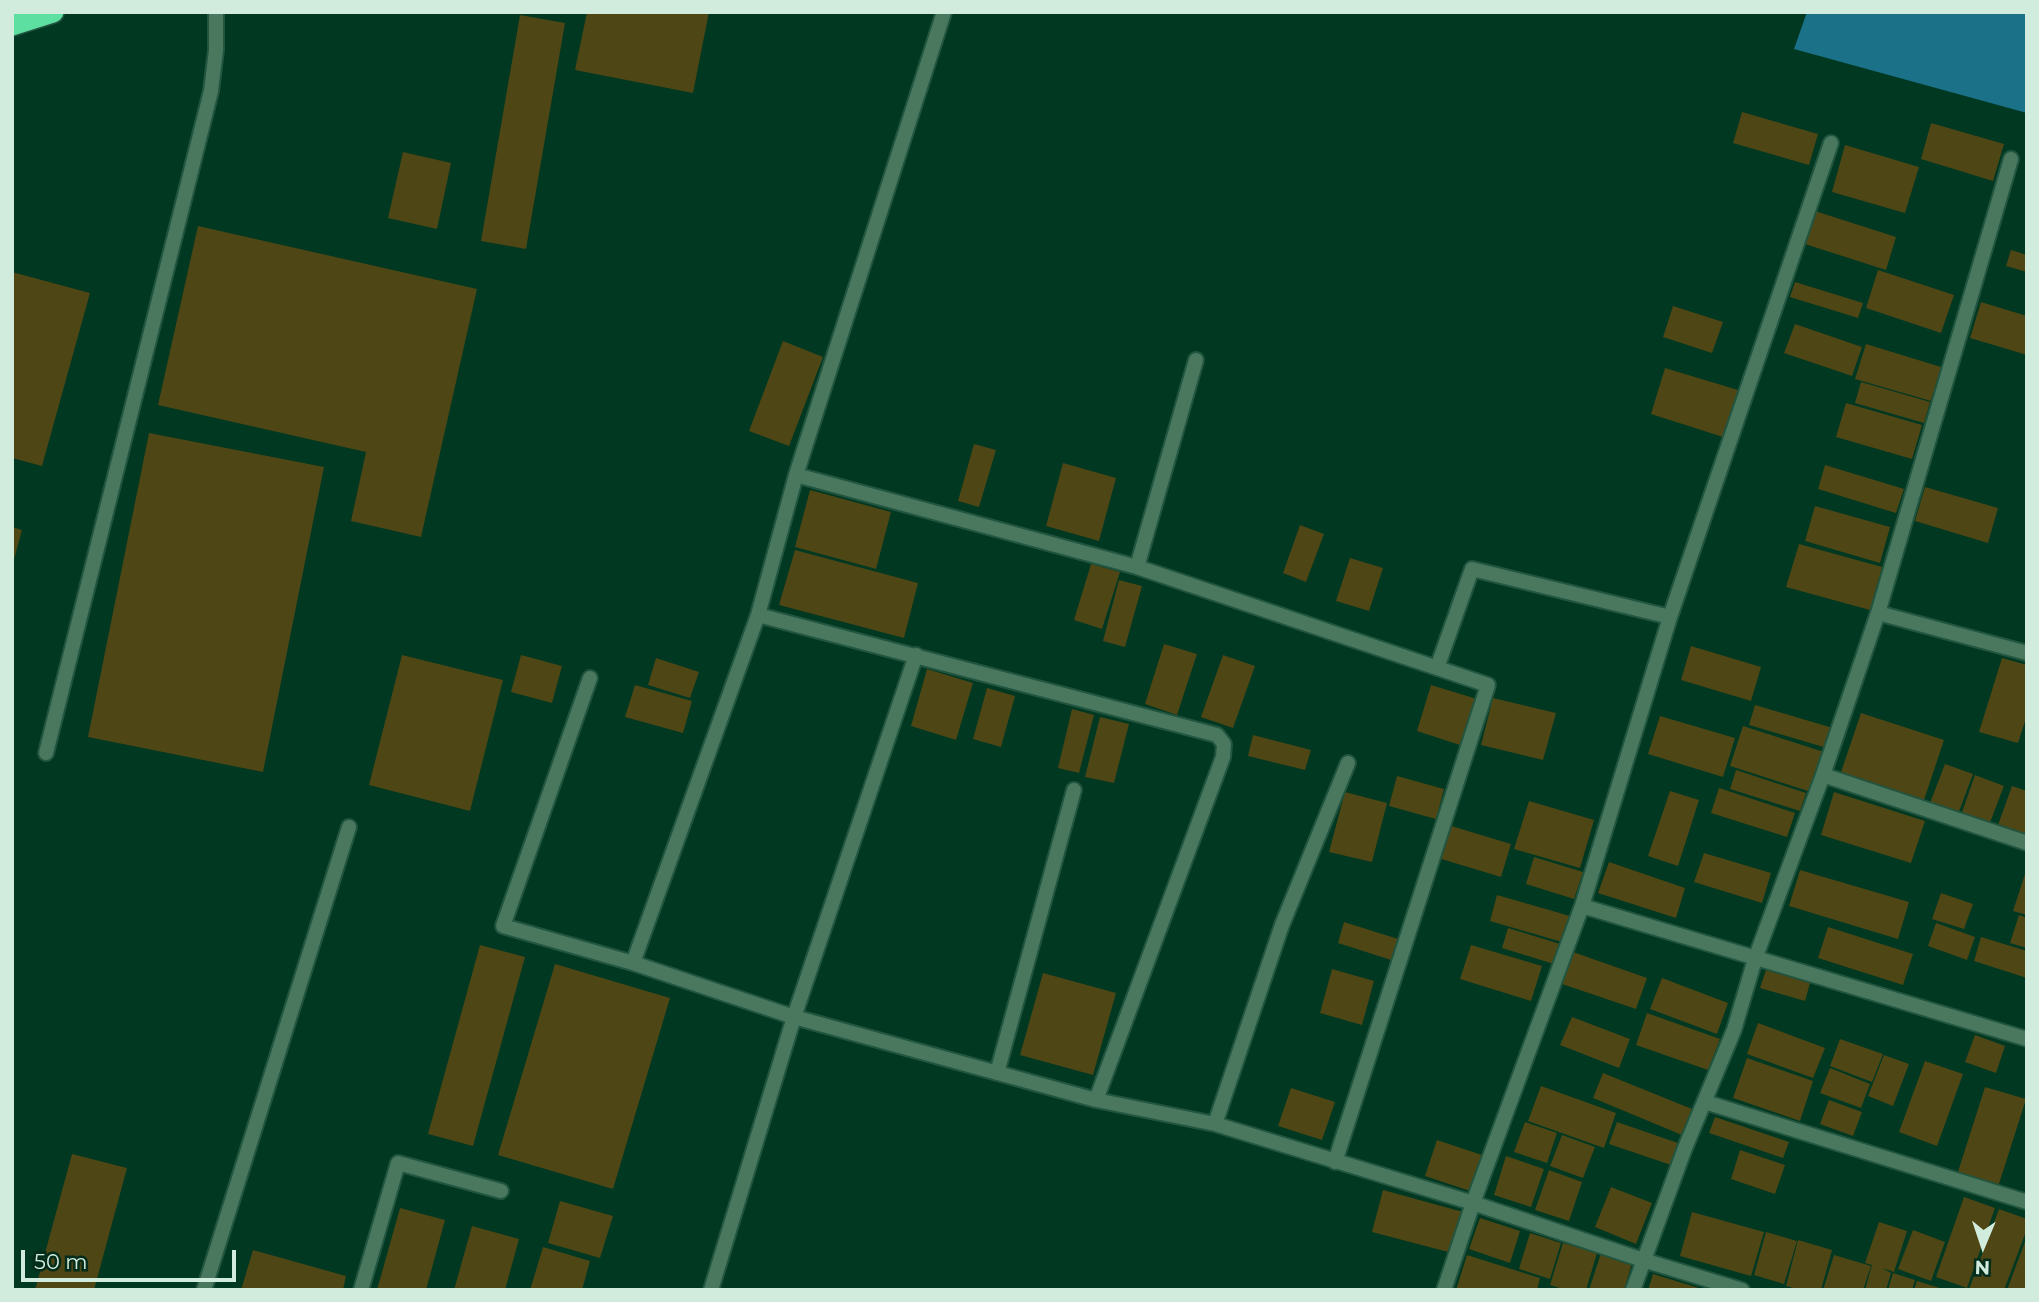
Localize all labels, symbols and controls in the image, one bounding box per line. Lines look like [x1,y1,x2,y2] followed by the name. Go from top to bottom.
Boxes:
[1948,1211,2018,1281] north arrow
[24,1236,240,1280] scale bar
[34,1249,88,1274] text: 50 m
[1974,1256,1990,1279] text: N

